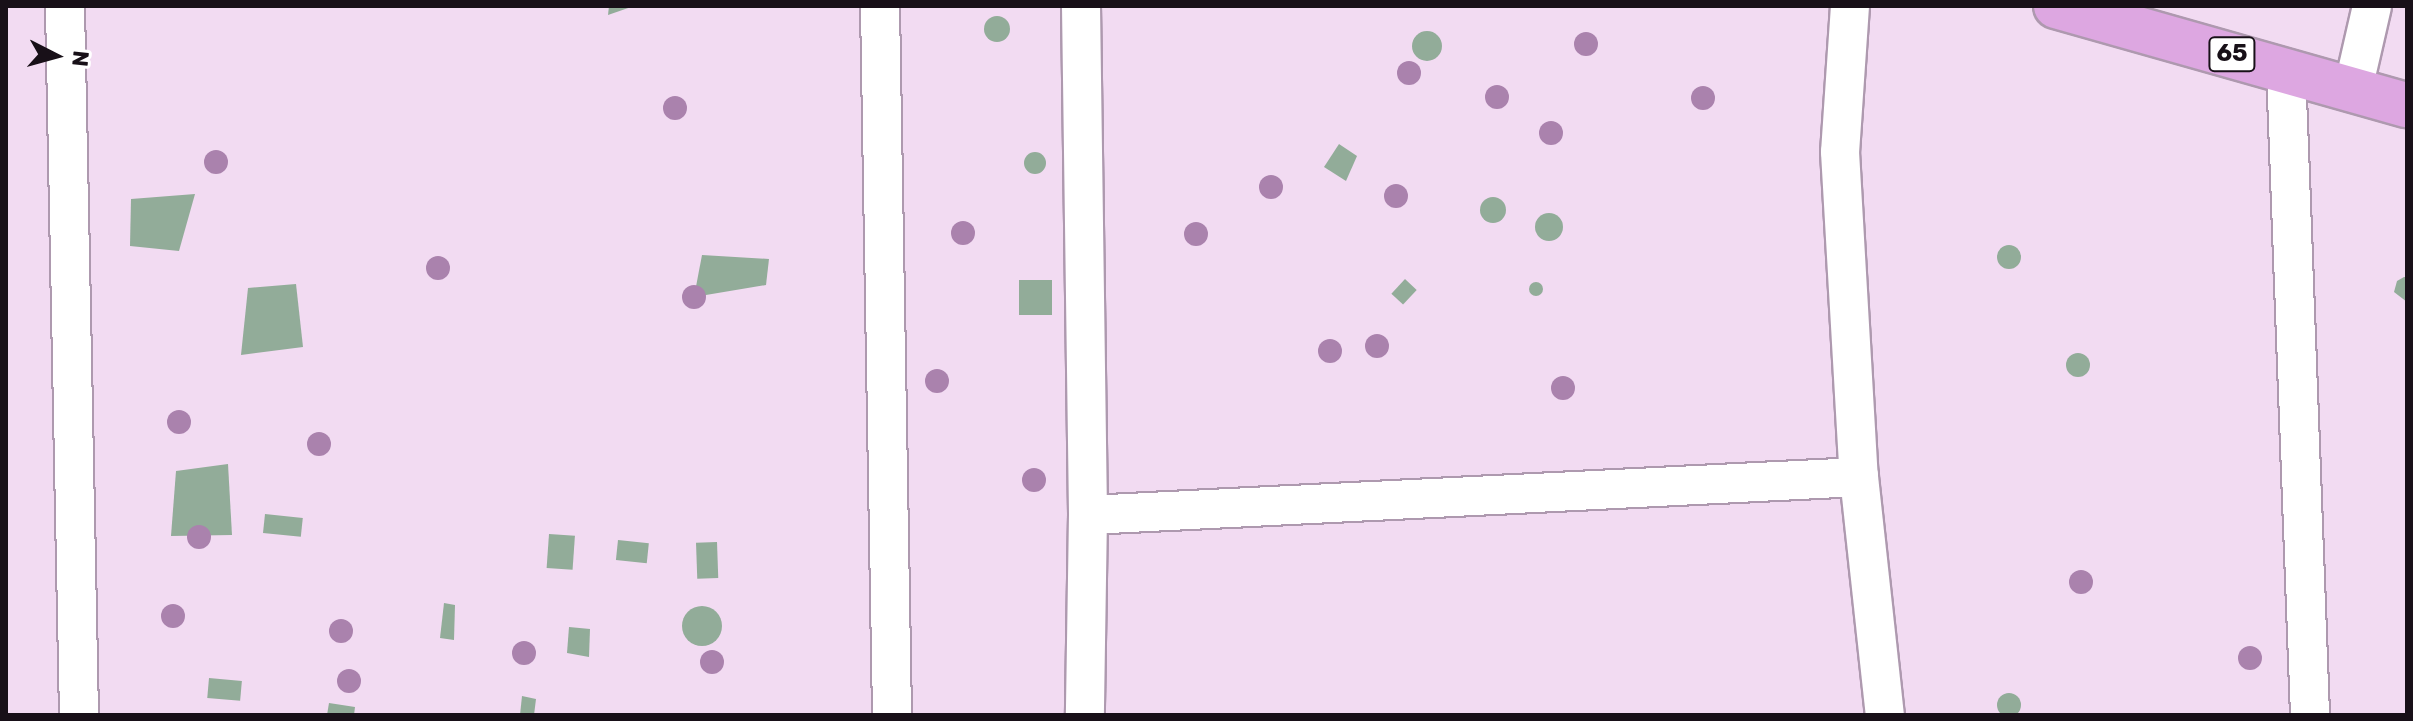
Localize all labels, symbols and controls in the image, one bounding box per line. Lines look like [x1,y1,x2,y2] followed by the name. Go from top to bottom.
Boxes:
[16,16,96,96] north arrow
[2208,34,2256,74] road number: 65
[66,49,95,68] text: N

